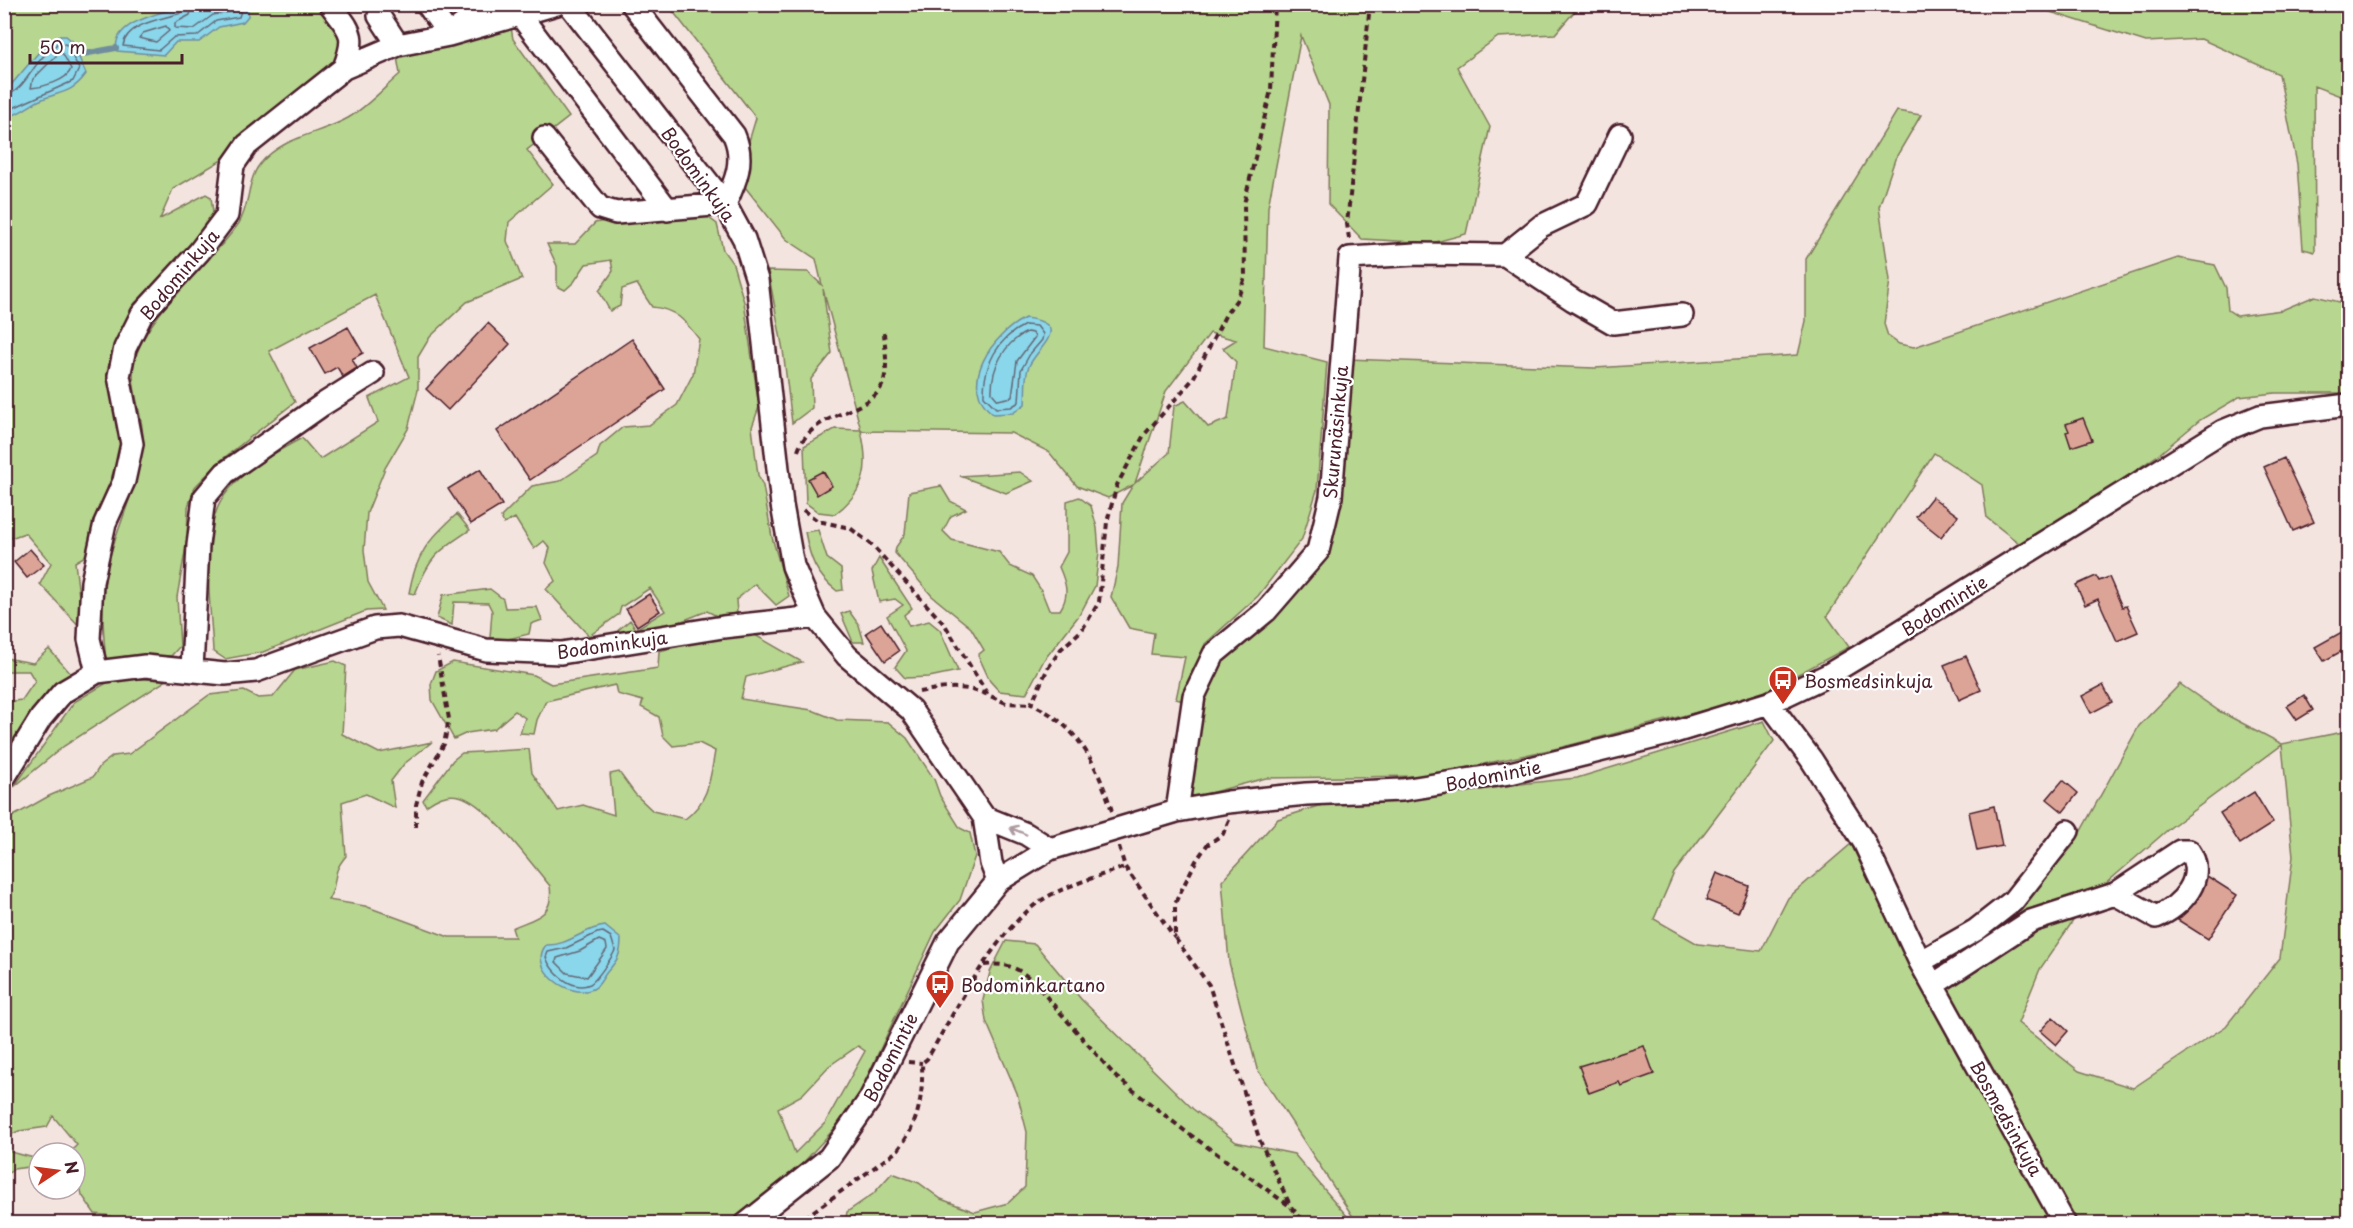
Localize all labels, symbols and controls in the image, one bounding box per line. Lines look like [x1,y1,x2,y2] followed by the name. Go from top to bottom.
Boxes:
[30,27,182,65] scale bar
[39,33,86,60] text: 50 m
[655,121,743,228] street label: Bodominkuja
[133,222,226,325] street label: Bodominkuja
[1316,363,1354,500] street label: Skurunäsinkuja
[1896,568,1992,642] street label: Bodomintie
[555,623,670,665] street label: Bodominkuja
[1767,664,1799,706] bus stop icon: Bosmedsinkuja
[1804,667,1933,694] place label: Bosmedsinkuja
[1443,753,1543,797] street label: Bodomintie
[1010,825,1028,836] one-way arrow
[924,968,956,1010] bus stop icon: Bodominkartano
[961,971,1105,998] place label: Bodominkartano
[856,1008,924,1106] street label: Bodomintie
[1964,1055,2050,1181] street label: Bosmedsinkuja
[27,1141,87,1201] north arrow
[59,1159,86,1176] text: N

